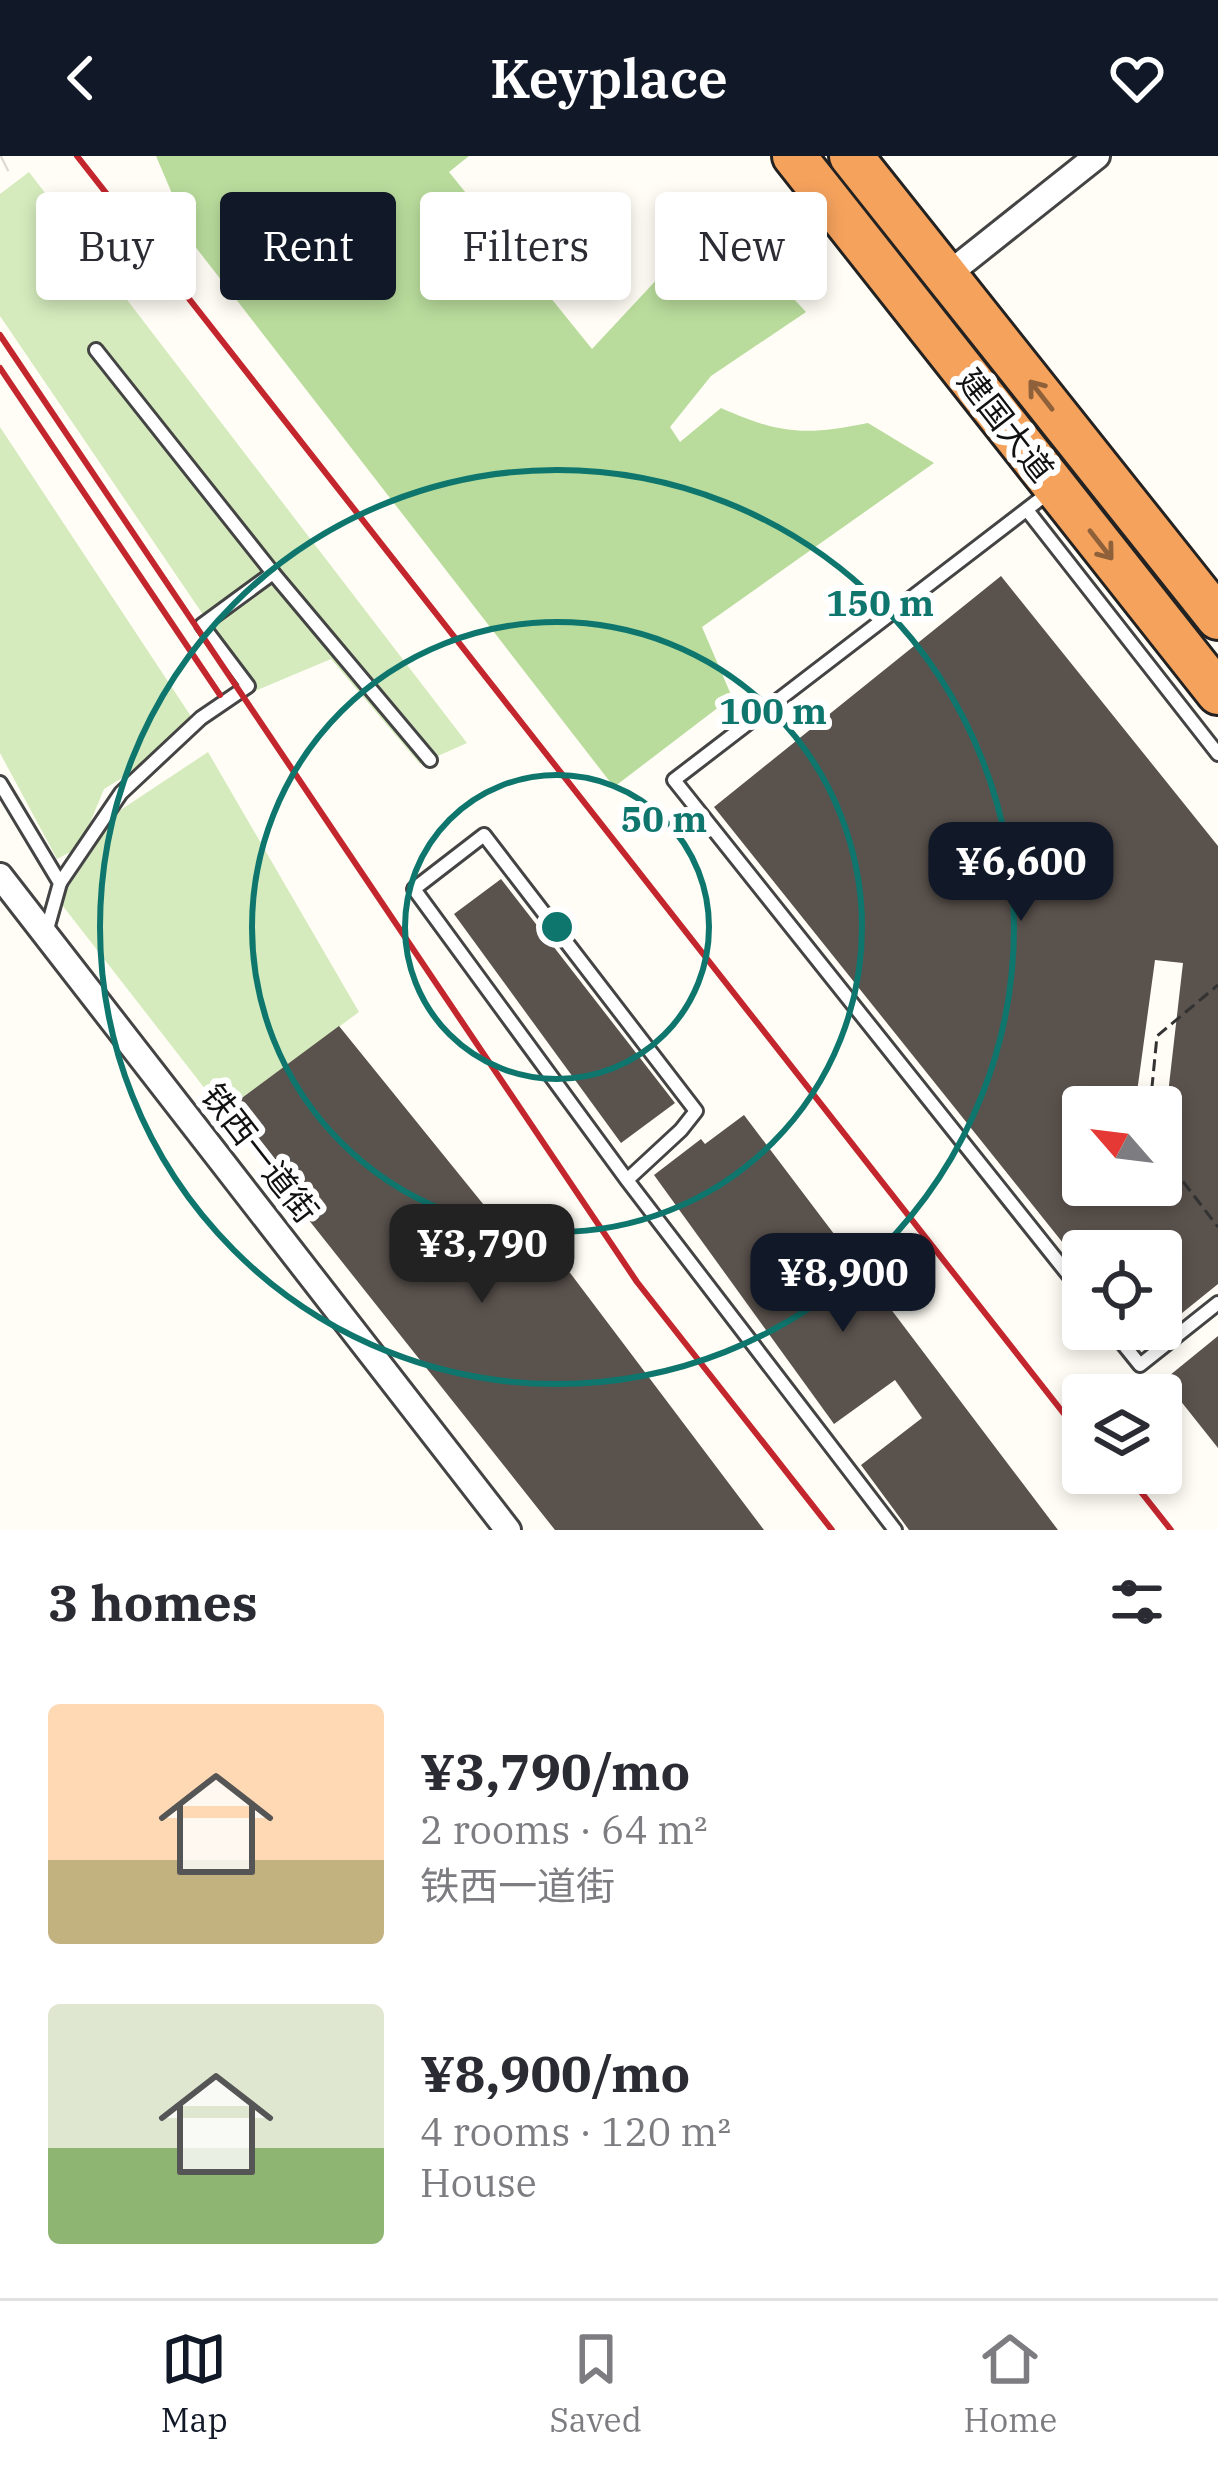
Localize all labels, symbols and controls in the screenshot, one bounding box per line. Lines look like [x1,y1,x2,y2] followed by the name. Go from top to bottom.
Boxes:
[490,43,728,113] text: Keyplace
[48,45,114,111] icon: back
[1104,45,1170,111] icon: heart
[36,192,196,300] chip: Buy
[220,192,396,300] chip: Rent
[420,192,631,300] chip: Filters
[655,192,827,300] chip: New
[949,359,1064,490] street label: 建国大道
[1028,380,1055,411] one-way arrow
[1087,528,1114,560] one-way arrow
[826,579,934,626] text: 150 m
[719,687,827,734] text: 100 m
[621,795,707,842] text: 50 m
[923,822,1119,924] pin: ¥6,600
[955,835,1087,886] text: ¥6,600
[536,906,578,948] centre of rings
[193,1074,328,1231] street label: 铁西一道街
[1062,1086,1182,1206] north arrow
[1062,1086,1182,1494] map controls
[384,1204,580,1306] pin: ¥3,790
[416,1217,548,1268] text: ¥3,790
[1062,1230,1182,1350] button: locate
[745,1233,941,1335] pin: ¥8,900
[777,1246,909,1297] text: ¥8,900
[1062,1374,1182,1494] button: layers
[48,1569,258,1635] text: 3 homes
[1104,1569,1170,1635] icon: filters
[420,1738,690,1804] text: ¥3,790/mo
[144,1752,288,1896] icon: home
[420,1804,708,1855] text: 2 rooms · 64 m²
[420,1860,615,1911] text: 铁西一道街
[420,2040,690,2106] text: ¥8,900/mo
[144,2052,288,2196] icon: home
[420,2106,731,2157] text: 4 rooms · 120 m²
[420,2157,537,2208] text: House
[161,2326,228,2441] tab: Map
[549,2326,642,2441] tab: Saved
[963,2326,1057,2441] tab: Home

